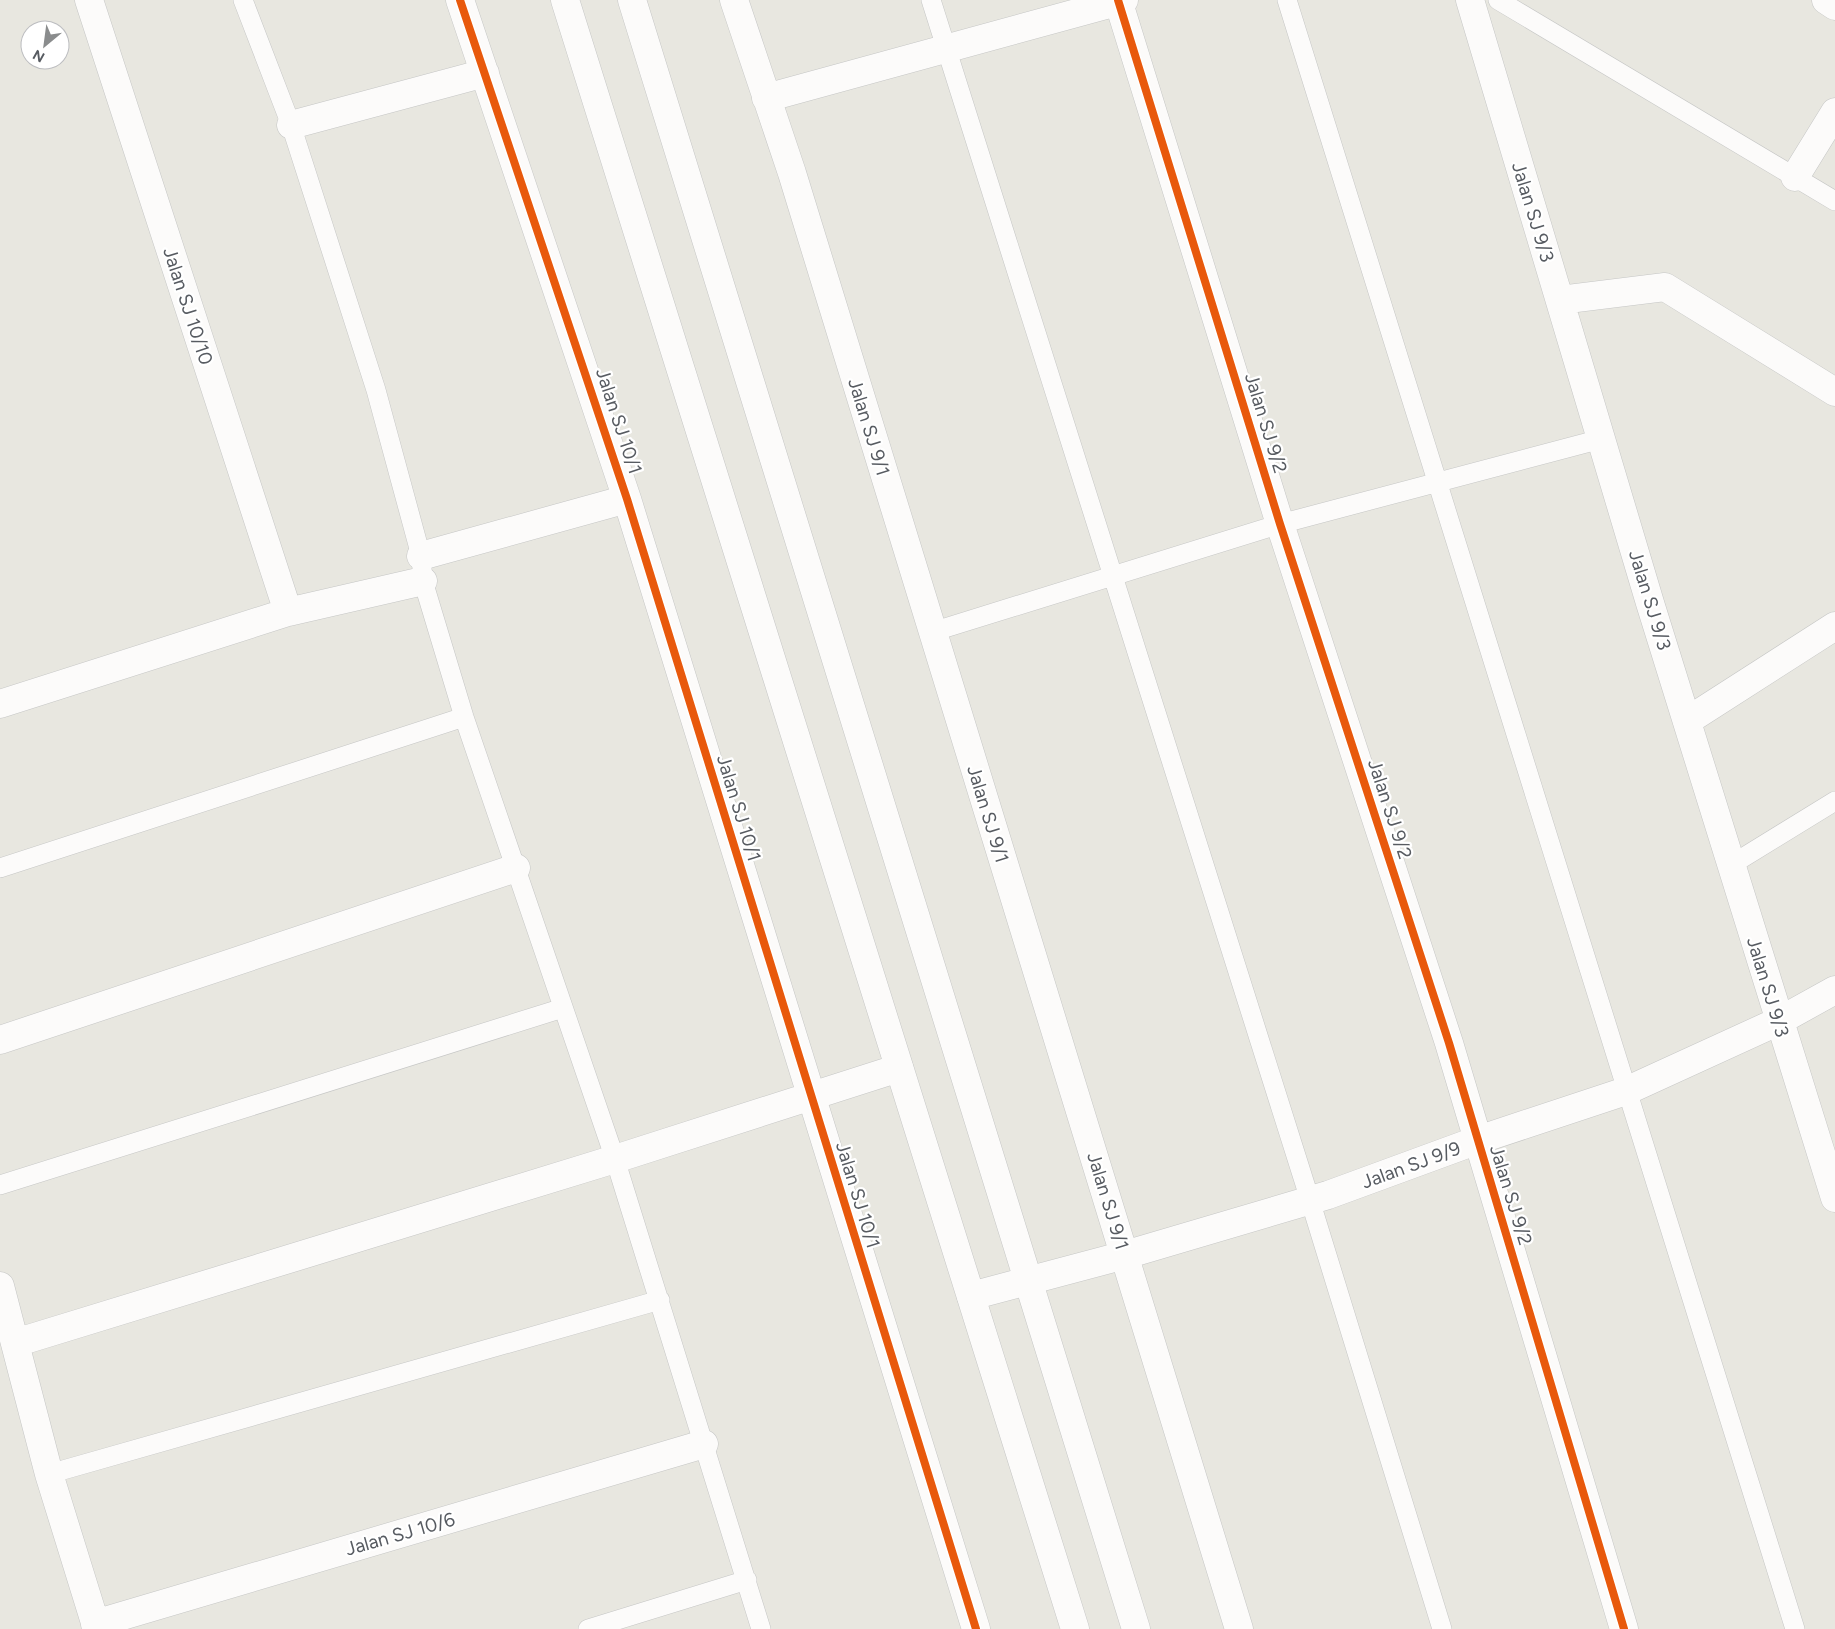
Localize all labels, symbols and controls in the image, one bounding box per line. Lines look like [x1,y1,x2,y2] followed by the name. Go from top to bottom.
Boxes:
[20,20,70,70] north arrow
[30,46,48,66] text: N
[1507,159,1559,265] street label: Jalan SJ 9/3
[158,244,218,368] street label: Jalan SJ 10/10
[591,365,647,477] street label: Jalan SJ 10/1
[1240,370,1292,476] street label: Jalan SJ 9/2
[843,375,895,479] street label: Jalan SJ 9/1
[1624,547,1676,653] street label: Jalan SJ 9/3
[712,752,766,864] street label: Jalan SJ 10/1
[1363,756,1417,862] street label: Jalan SJ 9/2
[962,762,1014,866] street label: Jalan SJ 9/1
[1742,934,1794,1040] street label: Jalan SJ 9/3
[1358,1136,1464,1194] street label: Jalan SJ 9/9
[831,1139,885,1251] street label: Jalan SJ 10/1
[1485,1142,1537,1248] street label: Jalan SJ 9/2
[1082,1149,1134,1253] street label: Jalan SJ 9/1
[343,1507,458,1561] street label: Jalan SJ 10/6

